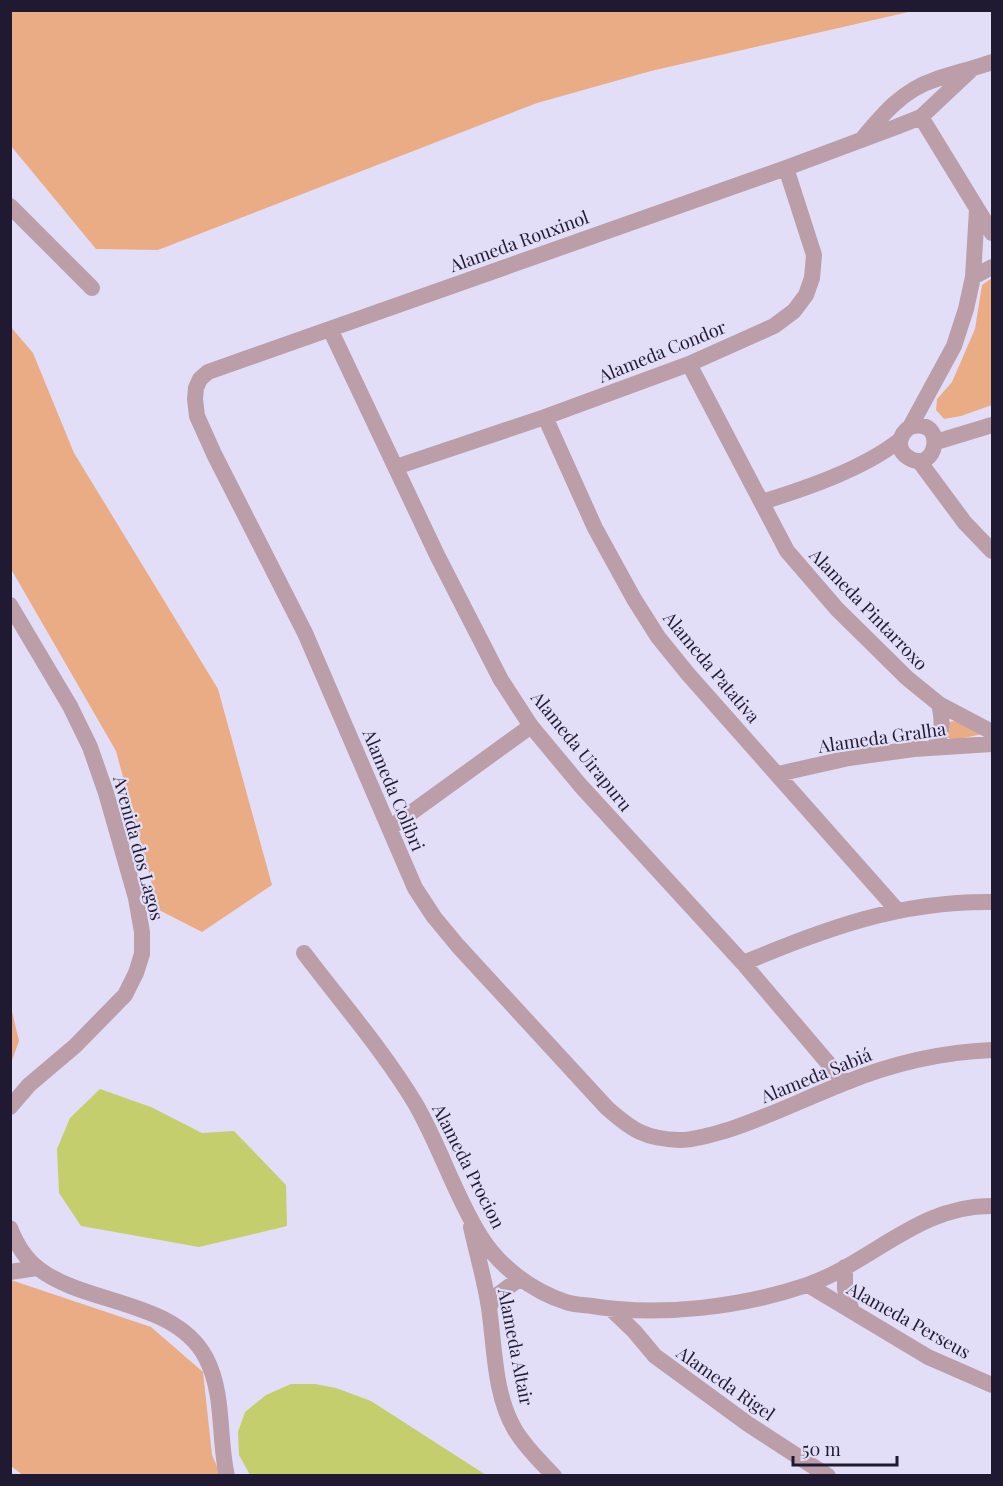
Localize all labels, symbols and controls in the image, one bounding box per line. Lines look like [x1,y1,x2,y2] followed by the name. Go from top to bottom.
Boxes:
[445,205,592,278] street label: Alameda Rouxinol
[594,314,729,388] street label: Alameda Condor
[804,542,933,675] street label: Alameda Pintarroxo
[658,606,766,728] street label: Alameda Patativa
[526,685,638,816] street label: Alameda Uirapuru
[816,716,947,758] street label: Alameda Gralha
[357,724,430,855] street label: Alameda Colibri
[108,772,170,923] street label: Avenida dos Lagos
[756,1042,875,1108] street label: Alameda Sabiá
[427,1099,511,1233] street label: Alameda Procion
[842,1276,975,1364] street label: Alameda Perseus
[493,1285,539,1408] street label: Alameda Altair
[671,1340,780,1426] street label: Alameda Rigel
[793,1429,896,1467] scale bar
[802,1437,841,1461] text: 50 m

